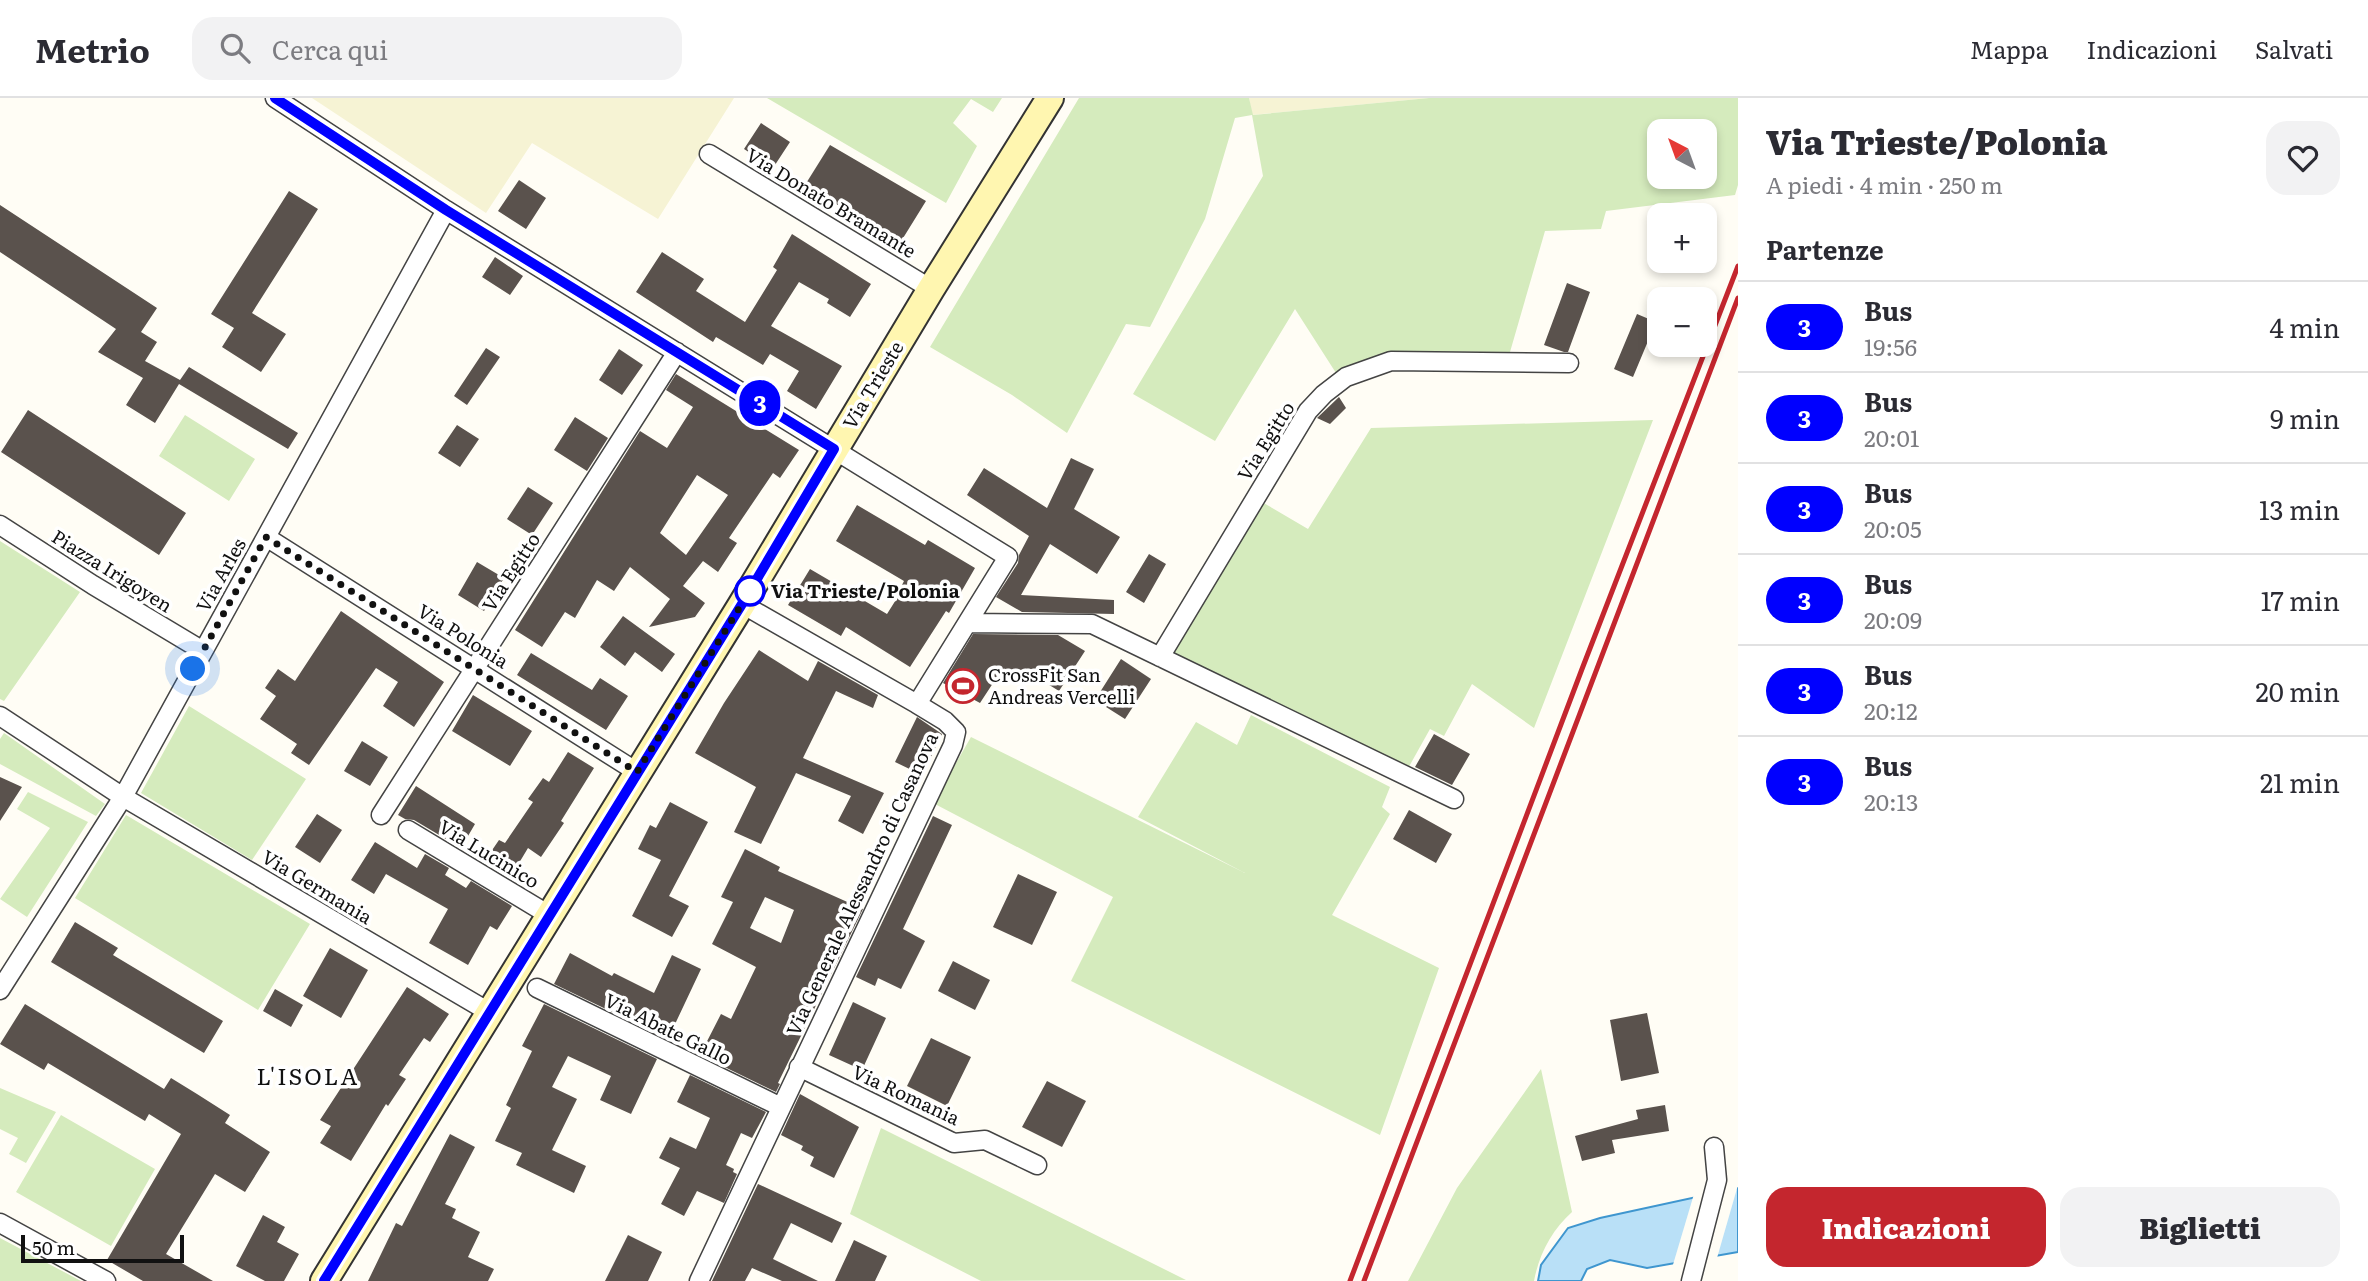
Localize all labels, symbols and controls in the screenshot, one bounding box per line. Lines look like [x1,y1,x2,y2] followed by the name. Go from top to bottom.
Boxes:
[192,17,682,80] search box
[35,24,150,73] text: Metrio
[216,29,254,67] icon: search
[272,29,388,68] text: Cerca qui
[1970,31,2048,66] text: Mappa
[2086,31,2217,66] text: Indicazioni
[2255,31,2333,66] text: Salvati
[1766,116,2107,165] text: Via Trieste/Polonia
[1647,119,1717,189] north arrow
[1647,119,1717,357] map controls
[2266,121,2340,195] button: heart
[741,140,922,264] street label: Via Donato Bramante
[1766,167,2003,201] text: A piedi · 4 min · 250 m
[1647,203,1717,273] button: +
[1766,229,1884,268] text: Partenze
[1647,287,1717,357] button: −
[1864,290,1912,329] text: Bus
[2269,307,2340,346] text: 4 min
[1798,309,1811,344] text: 3
[1864,329,1917,363] text: 19:56
[835,335,910,434] street label: Via Trieste
[737,380,783,426] line badge: 3
[1864,381,1912,420] text: Bus
[753,385,767,420] text: 3
[1230,395,1301,486] street label: Via Egitto
[2270,398,2340,437] text: 9 min
[1798,400,1811,435] text: 3
[1864,420,1919,454] text: 20:01
[1864,472,1912,511] text: Bus
[2259,489,2340,528] text: 13 min
[1798,491,1811,526] text: 3
[1864,511,1922,545] text: 20:05
[47,522,178,618] street label: Piazza Irigoyen
[474,527,546,616] street label: Via Egitto
[188,532,252,617] street label: Via Arles
[1864,563,1912,602] text: Bus
[735,576,765,606] marker: Via Trieste/Polonia
[771,576,960,604] place label: Via Trieste/Polonia
[2261,580,2340,619] text: 17 min
[1798,582,1811,617] text: 3
[413,596,515,675] street label: Via Polonia
[1864,602,1922,636] text: 20:09
[175,651,210,686] your location
[1864,654,1912,693] text: Bus
[988,660,1135,710] place label: CrossFit San Andreas Vercelli
[944,667,982,705] sports icon: CrossFit San Andreas Vercelli
[2255,671,2340,710] text: 20 min
[1798,673,1811,708] text: 3
[1864,693,1918,727] text: 20:12
[778,727,944,1040] street label: Via Generale Alessandro di Casanova
[1864,745,1912,784] text: Bus
[2260,762,2340,801] text: 21 min
[1798,764,1811,799] text: 3
[1864,784,1918,818] text: 20:13
[434,812,545,894] street label: Via Lucinico
[257,842,379,931] street label: Via Germania
[600,985,737,1071] street label: Via Abate Gallo
[848,1057,966,1132] street label: Via Romania
[257,1058,359,1092] district label: L'ISOLA
[1766,1187,2046,1267] button: Indicazioni
[2060,1187,2340,1267] button: Biglietti
[21,1232,184,1264] scale bar
[32,1233,75,1261] text: 50 m

